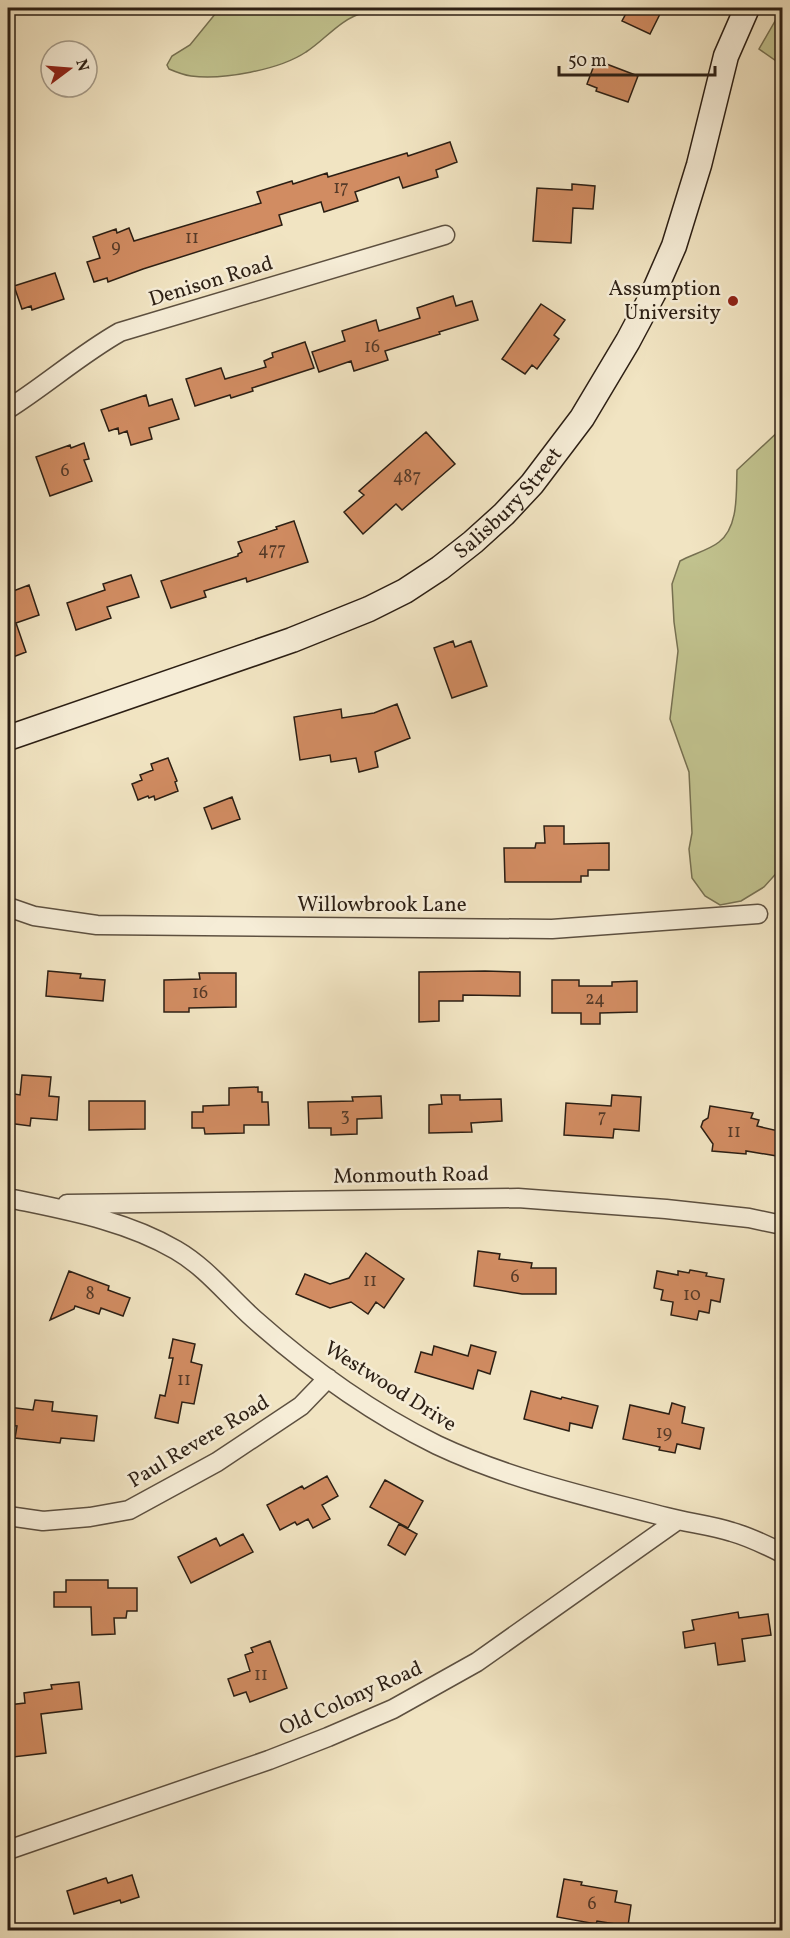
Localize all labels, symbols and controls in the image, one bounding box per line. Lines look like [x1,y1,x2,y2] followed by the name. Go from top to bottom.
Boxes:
[39,39,99,99] north arrow
[559,39,715,77] scale bar
[568,49,607,74] text: 50 m
[69,57,94,74] text: N
[333,176,349,201] house number: 17
[185,226,199,251] house number: 11
[111,235,121,260] house number: 9
[145,249,277,315] street label: Denison Road
[608,275,722,328] place label: Assumption University
[726,294,740,308] marker: Assumption University
[364,335,380,360] house number: 16
[448,441,569,566] street label: Salisbury Street
[60,459,70,484] house number: 6
[393,465,421,490] house number: 487
[258,538,286,563] house number: 477
[297,891,467,920] street label: Willowbrook Lane
[192,981,208,1006] house number: 16
[585,987,605,1012] house number: 24
[340,1104,350,1129] house number: 3
[598,1105,606,1130] house number: 7
[727,1120,741,1145] house number: 11
[333,1160,489,1192] street label: Monmouth Road
[510,1265,520,1290] house number: 6
[363,1269,377,1294] house number: 11
[85,1282,95,1307] house number: 8
[683,1283,701,1308] house number: 10
[318,1335,462,1439] street label: Westwood Drive
[177,1368,191,1393] house number: 11
[123,1388,275,1496] street label: Paul Revere Road
[656,1421,672,1446] house number: 19
[275,1654,427,1744] street label: Old Colony Road
[254,1663,268,1688] house number: 11
[587,1892,597,1917] house number: 6

